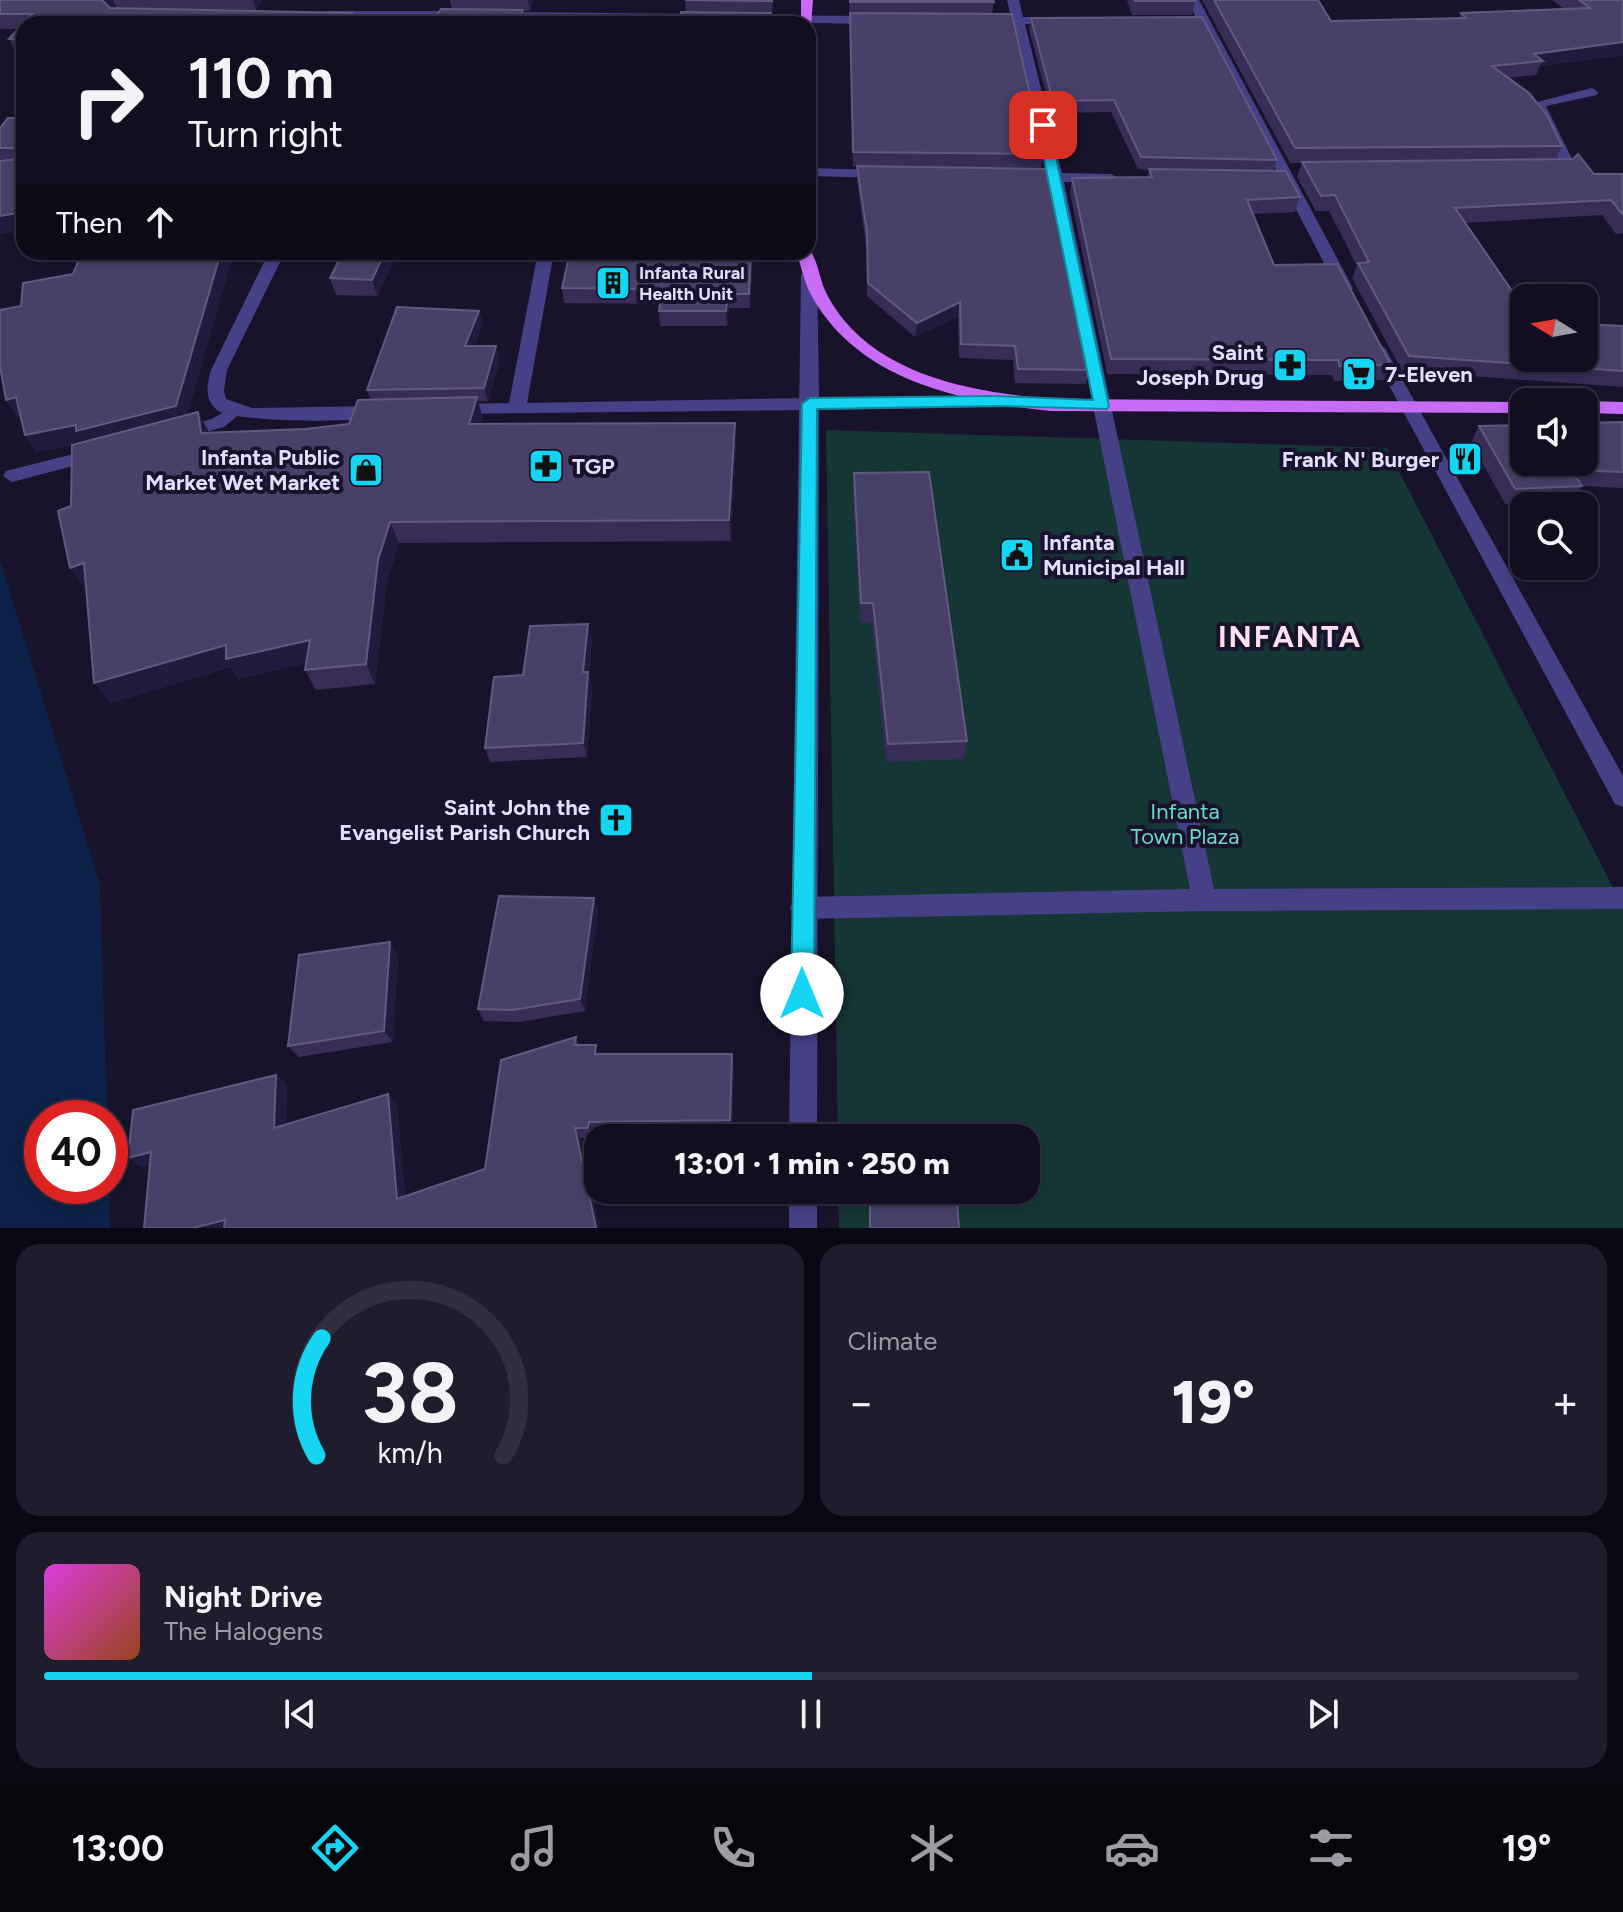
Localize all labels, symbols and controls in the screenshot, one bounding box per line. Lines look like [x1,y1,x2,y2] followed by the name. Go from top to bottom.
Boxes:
[188,45,334,112] text: 110 m
[56,48,160,152] icon: right
[1009,91,1077,159] pin
[1021,103,1065,147] icon: arrive
[188,113,343,156] text: Turn right
[138,200,182,244] icon: ahead
[56,204,122,241] text: Then
[639,262,745,305] place label: Infanta Rural Health Unit
[594,264,632,302] building icon: Infanta Rural Health Unit
[1510,284,1598,372] north arrow
[1510,284,1598,580] map controls
[1136,339,1264,391] place label: Saint Joseph Drug
[1271,346,1309,384] pharmacy icon: Saint Joseph Drug
[1340,355,1378,393] supermarket icon: 7-Eleven
[1385,361,1473,388] place label: 7-Eleven
[1510,388,1598,476] button: sound
[1446,440,1484,478] restaurant icon: Frank N' Burger
[145,444,340,496] place label: Infanta Public Market Wet Market
[1282,446,1440,473] place label: Frank N' Burger
[527,447,565,485] pharmacy icon: TGP
[347,451,385,489] shop icon: Infanta Public Market Wet Market
[572,453,614,480] place label: TGP
[1510,492,1598,580] button: search
[1043,529,1185,581] place label: Infanta Municipal Hall
[998,536,1036,574] public building icon: Infanta Municipal Hall
[1218,618,1362,655] district label: INFANTA
[339,794,590,846] place label: Saint John the Evangelist Parish Church
[1130,798,1240,850] park label: Infanta Town Plaza
[597,801,635,839] church icon: Saint John the Evangelist Parish Church
[760,952,844,1036] position arrow
[24,1100,128,1204] speed limit sign: 40
[674,1145,950,1182] text: 13:01 · 1 min · 250 m
[848,1325,937,1357] text: Climate
[361,1343,458,1443] text: 38
[1171,1366,1255,1438] text: 19°
[848,1376,875,1429] text: −
[1552,1376,1579,1429] text: +
[377,1436,442,1470] text: km/h
[164,1578,322,1615] text: Night Drive
[164,1615,323,1647] text: The Halogens
[278,1692,322,1736] icon: previous
[789,1692,833,1736] icon: pause
[1301,1692,1345,1736] icon: next
[307,1820,363,1876] icon: directions
[506,1820,562,1876] icon: music
[705,1820,761,1876] icon: phone
[904,1820,960,1876] icon: climate
[1104,1820,1160,1876] icon: car
[1303,1820,1359,1876] icon: filters
[72,1827,164,1870] text: 13:00
[1502,1827,1551,1870] text: 19°

